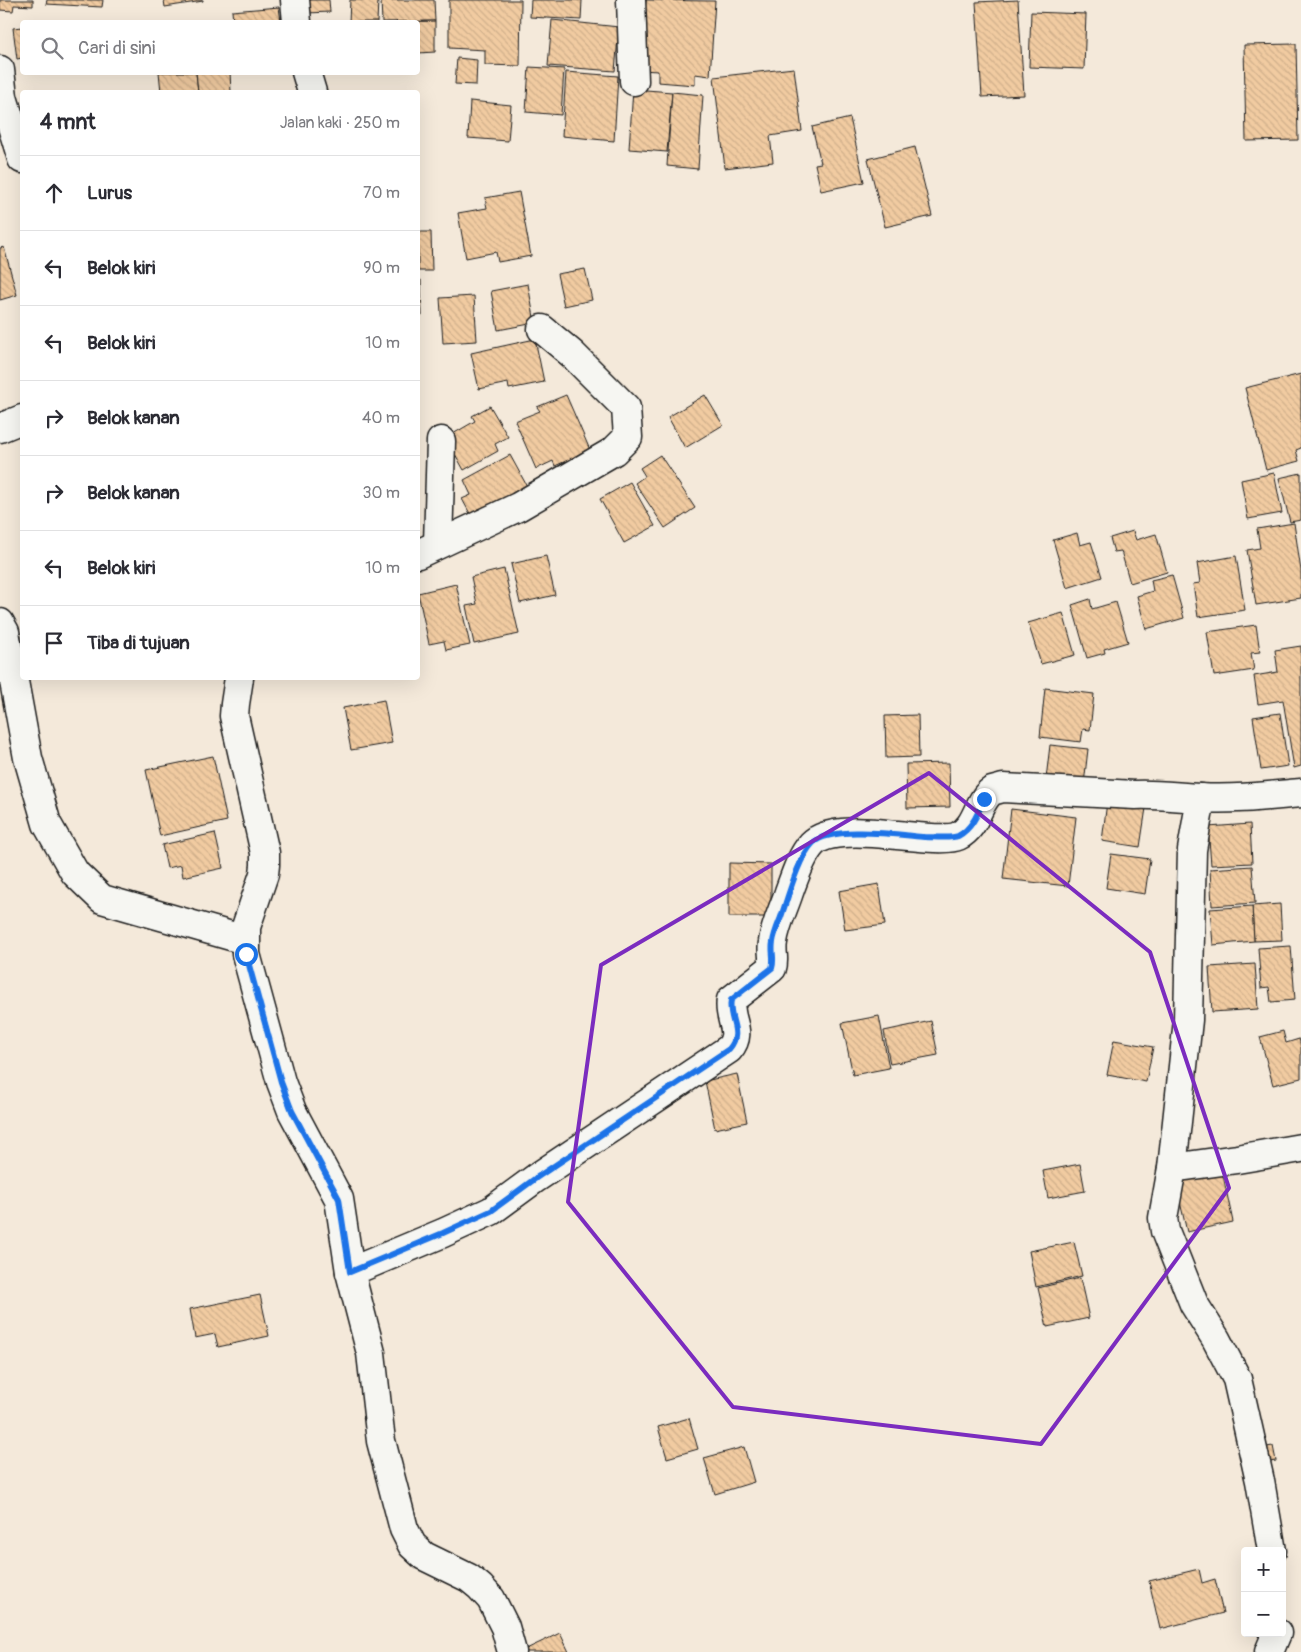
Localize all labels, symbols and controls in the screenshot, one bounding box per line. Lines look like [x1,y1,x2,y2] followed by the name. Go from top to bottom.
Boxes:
[20,20,420,75] search box
[38,34,66,62] icon: search
[78,36,155,60] text: Cari di sini
[40,109,96,136] text: 4 mnt
[280,113,400,133] text: Jalan kaki · 250 m
[40,179,68,207] icon: ahead
[87,181,132,205] text: Lurus
[363,183,400,203] text: 70 m
[40,254,68,282] icon: left
[87,256,155,280] text: Belok kiri
[363,258,400,278] text: 90 m
[40,329,68,357] icon: left
[87,331,155,355] text: Belok kiri
[365,333,400,353] text: 10 m
[40,404,68,432] icon: right
[87,406,180,430] text: Belok kanan
[362,408,400,428] text: 40 m
[40,479,68,507] icon: right
[87,481,180,505] text: Belok kanan
[362,483,400,503] text: 30 m
[40,554,68,582] icon: left
[87,556,155,580] text: Belok kiri
[365,558,400,578] text: 10 m
[40,629,68,657] icon: arrive
[87,631,190,655] text: Tiba di tujuan
[973,788,996,811] route end
[235,943,258,966] route start
[1241,1547,1286,1637] map controls
[1241,1547,1286,1592] button: +
[1241,1592,1286,1637] button: −

